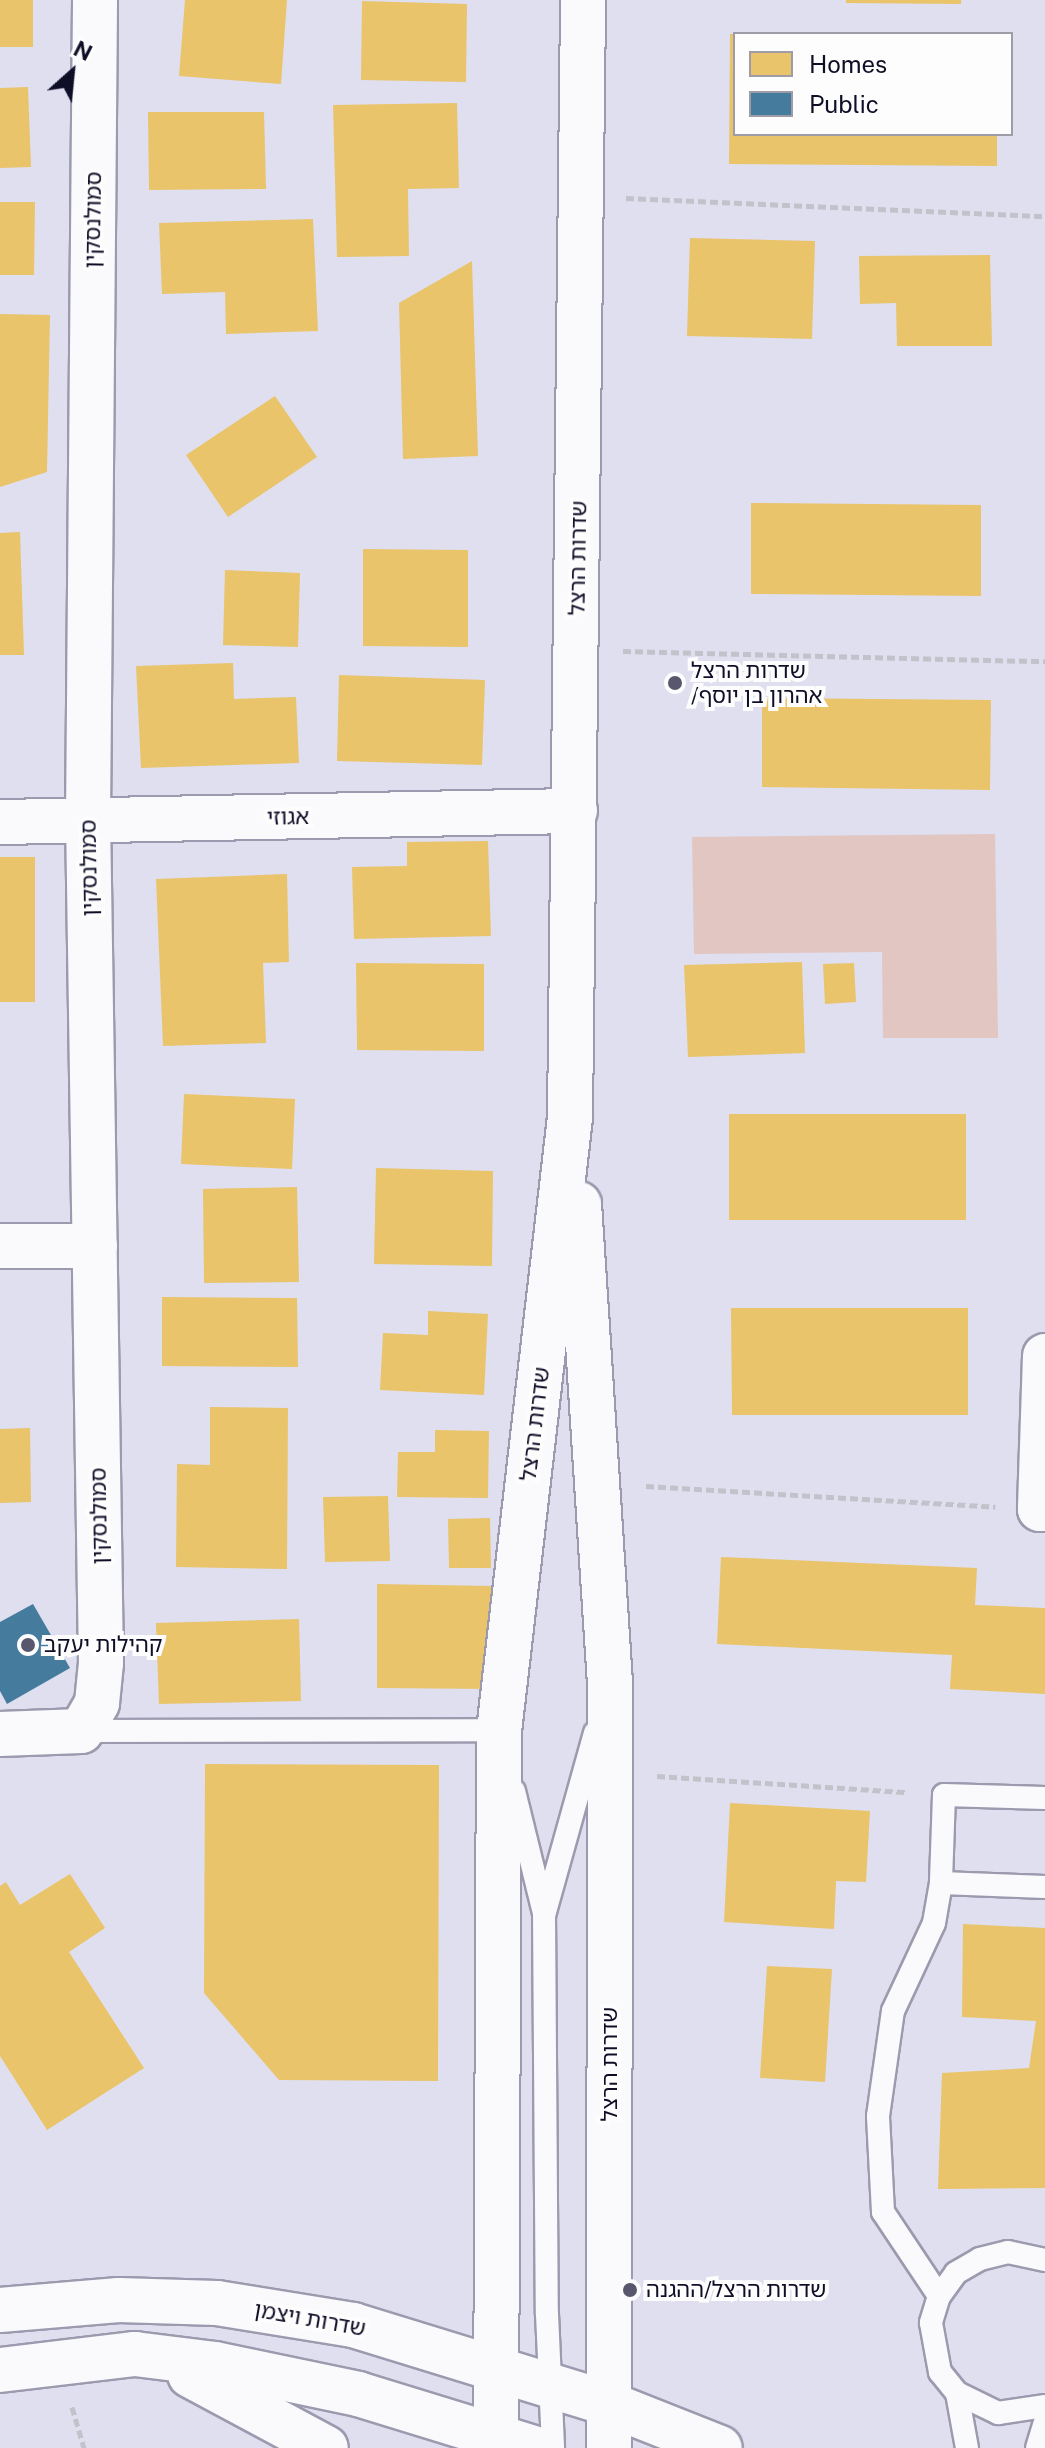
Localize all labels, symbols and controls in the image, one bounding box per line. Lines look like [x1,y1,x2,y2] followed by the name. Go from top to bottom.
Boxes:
[32,32,112,112] north arrow
[733,32,1013,136] legend
[69,35,96,66] text: N
[809,50,887,78] text: Homes
[809,90,879,118] text: Public
[79,171,107,269] street label: סמולנסקין
[564,500,592,616] street label: שדרות הרצל
[691,657,822,708] place label: שדרות הרצל /אהרון בן יוסף
[666,674,684,692] marker: שדרות הרצל /אהרון בן יוסף
[267,803,309,831] street label: אגוזי
[75,819,103,917] street label: סמולנסקין
[515,1365,555,1483] street label: שדרות הרצל
[85,1467,113,1565] street label: סמולנסקין
[44,1632,163,1658] place label: קהילות יעקב
[19,1636,37,1654] marker: קהילות יעקב
[597,2007,623,2121] street label: שדרות הרצל
[646,2277,826,2303] place label: שדרות הרצל/ההגנה
[621,2281,639,2299] marker: שדרות הרצל/ההגנה
[252,2296,368,2342] street label: שדרות ויצמן

